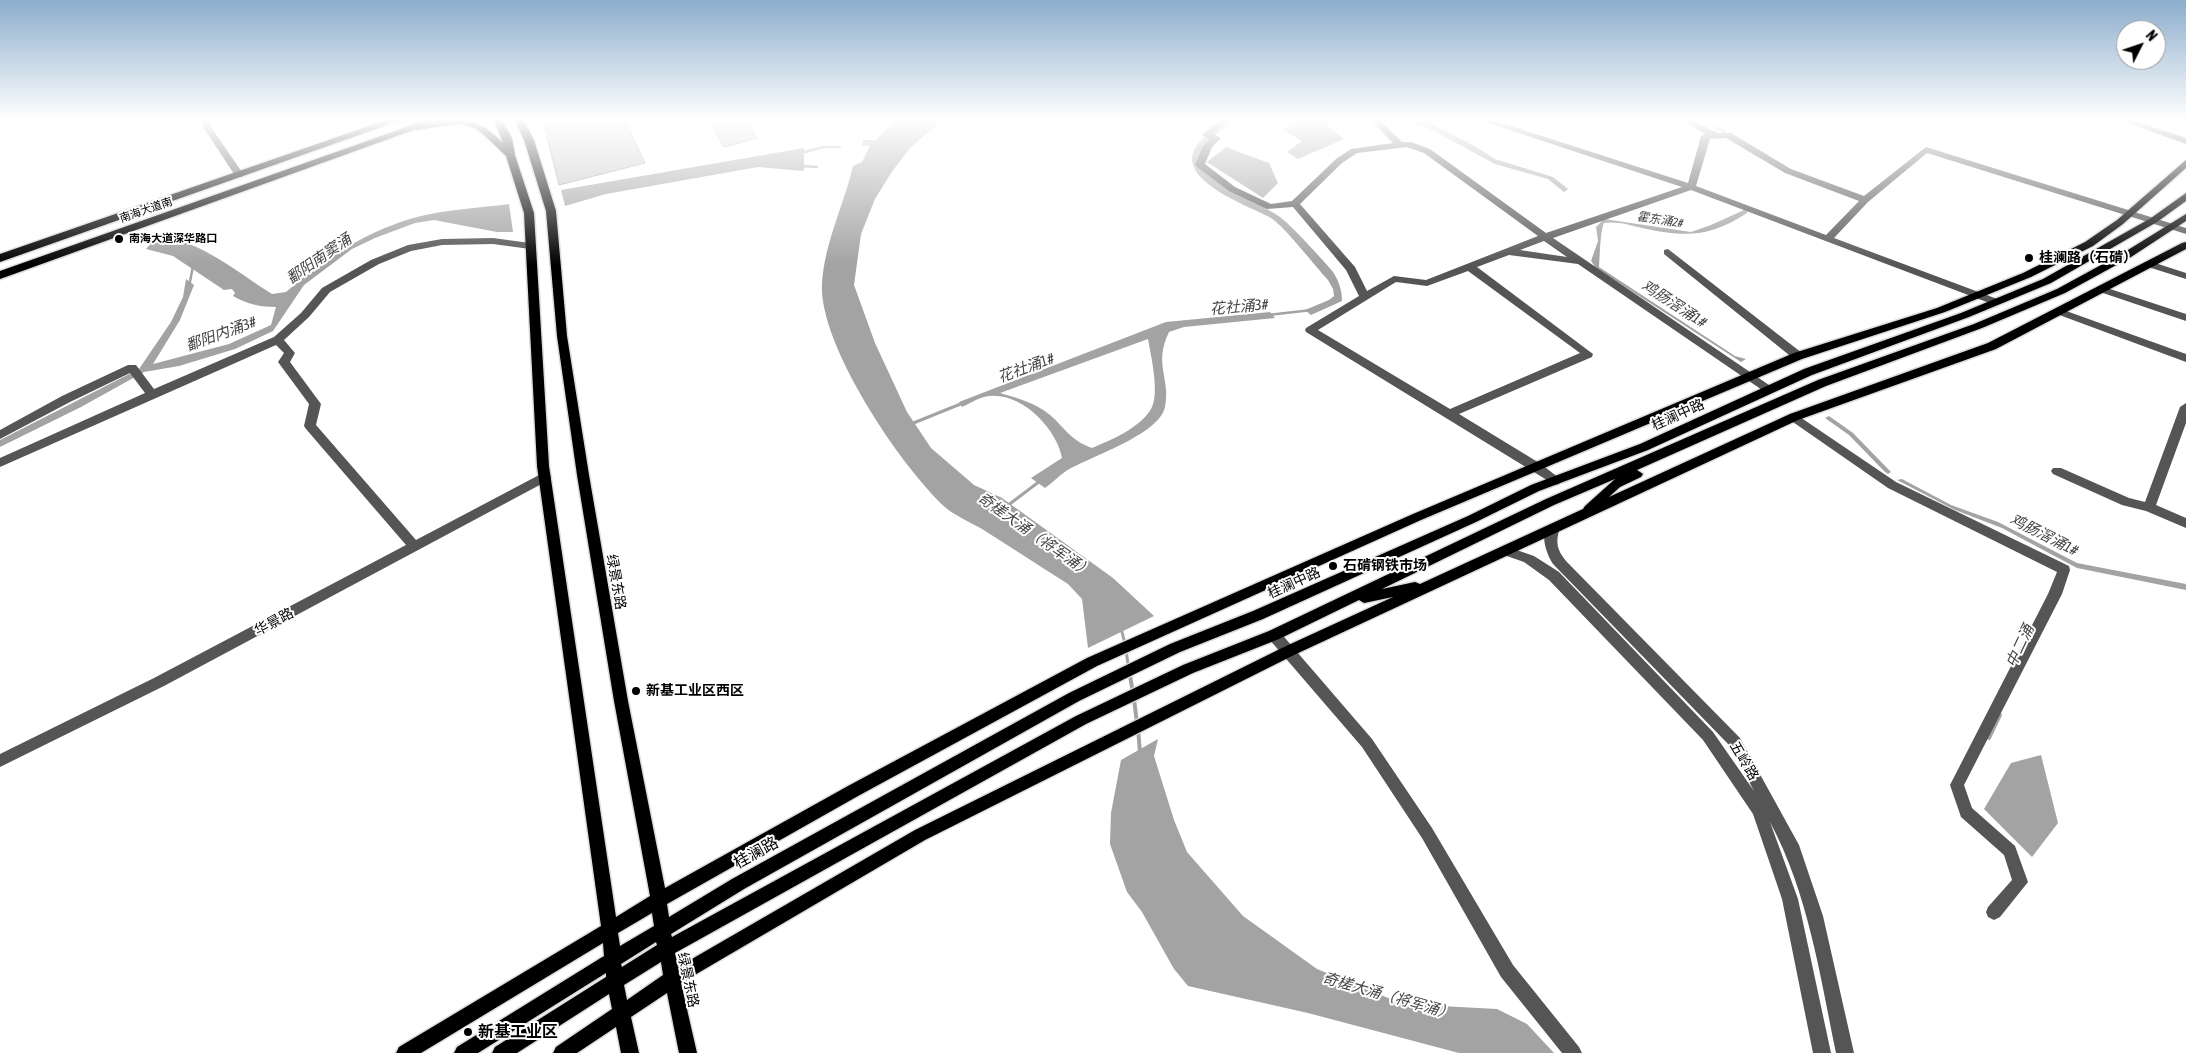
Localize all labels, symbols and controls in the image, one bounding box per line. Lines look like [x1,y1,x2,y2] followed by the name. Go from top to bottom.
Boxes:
[2116,20,2166,70] north arrow
[2143,27,2160,44] text: N
[118,195,174,225] street label: 南海大道南
[1636,209,1684,231] water label: 霍东涌2#
[283,230,355,288] water label: 鄱阳南窦涌
[129,232,217,246] place label: 南海大道深华路口
[113,233,125,245] marker: 南海大道深华路口
[2039,250,2137,266] place label: 桂澜路（石𬒔）
[2023,252,2035,264] marker: 桂澜路（石𬒔）
[1638,276,1710,332] water label: 鸡肠滘涌1#
[1209,295,1269,319] water label: 花社涌3#
[183,313,259,355] water label: 鄱阳内涌3#
[995,350,1057,386] water label: 花社涌1#
[1649,396,1707,434] street label: 桂澜中路
[975,489,1095,581] water label: 奇槎大涌（将军涌）
[2007,510,2081,560] water label: 鸡肠滘涌1#
[603,553,629,611] street label: 绿景东路
[1343,558,1427,574] place label: 石𬒔钢铁市场
[1327,560,1339,572] marker: 石𬒔钢铁市场
[1265,564,1323,602] street label: 桂澜中路
[252,605,296,639] street label: 华景路
[2002,622,2038,670] water label: 中二涌
[646,683,744,699] place label: 新基工业区西区
[630,685,642,697] marker: 新基工业区西区
[1726,739,1762,783] street label: 五岭路
[730,833,782,873] street label: 桂澜路
[674,951,702,1009] street label: 绿景东路
[1321,969,1455,1023] water label: 奇槎大涌（将军涌）
[478,1022,558,1042] place label: 新基工业区
[462,1026,474,1038] marker: 新基工业区

